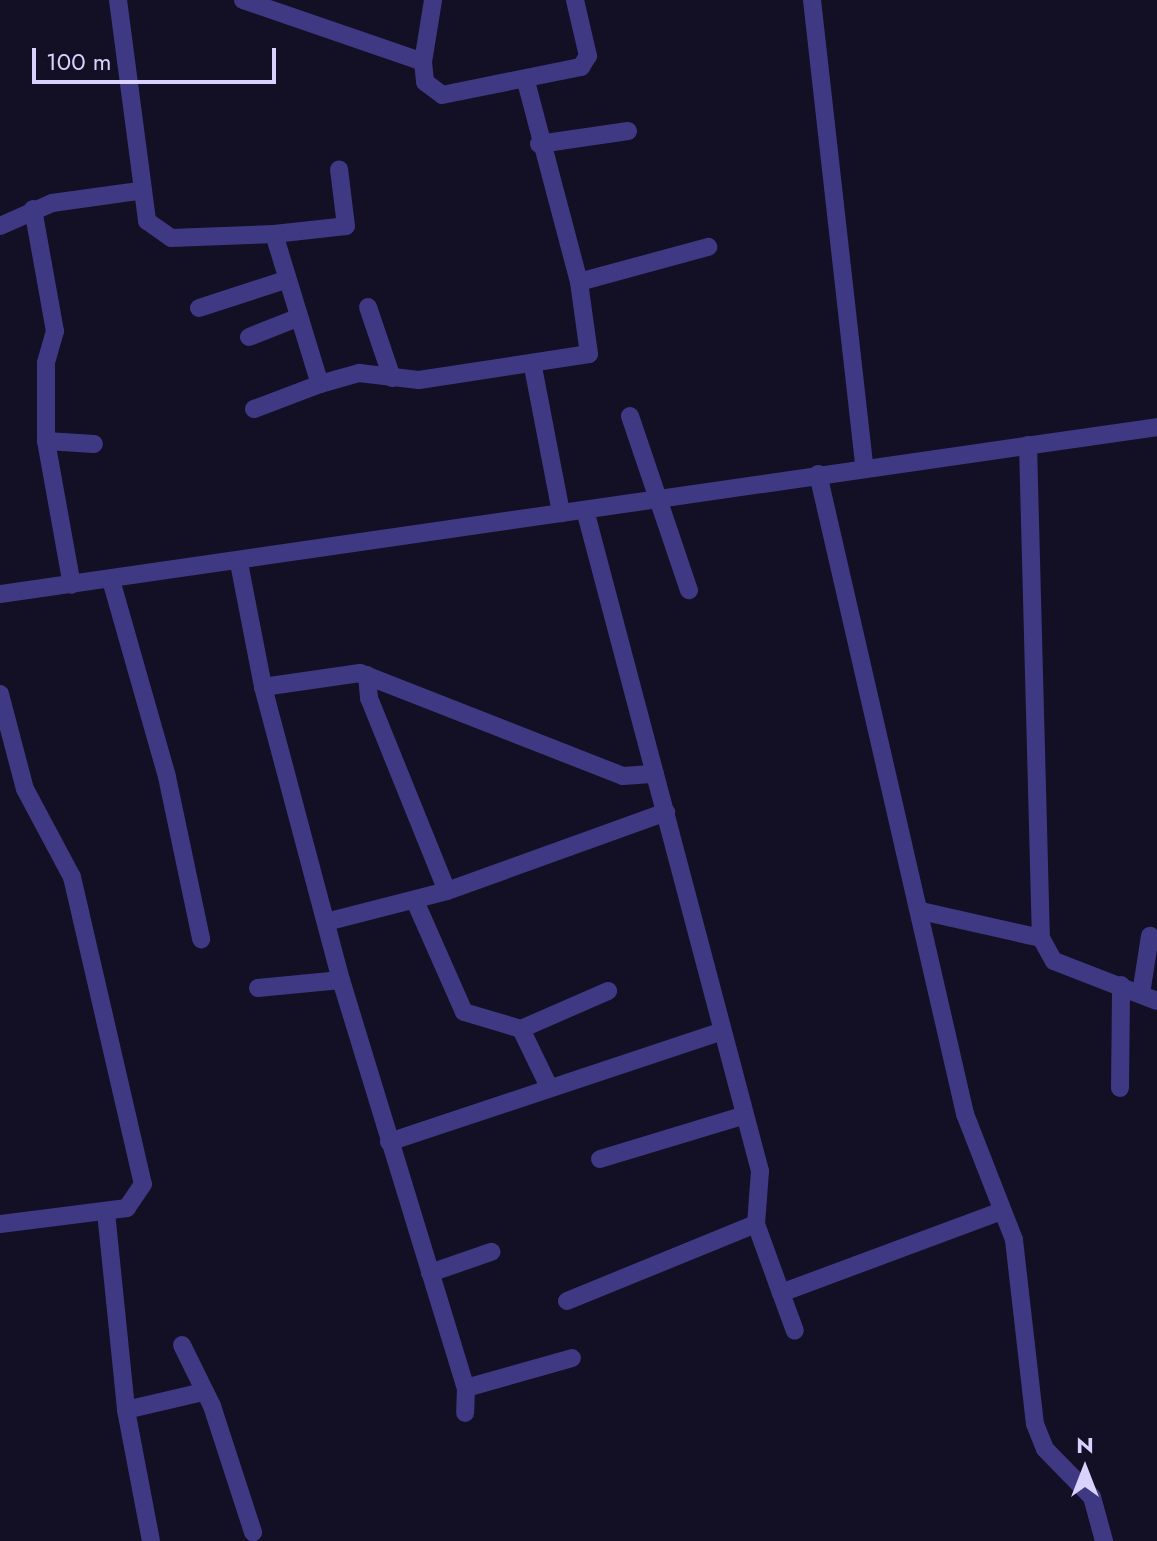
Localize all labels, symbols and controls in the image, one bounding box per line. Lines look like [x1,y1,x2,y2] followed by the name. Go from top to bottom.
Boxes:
[36,32,280,82] scale bar
[46,44,112,79] text: 100 m
[1045,1429,1125,1509] north arrow
[1076,1429,1094,1461] text: N

